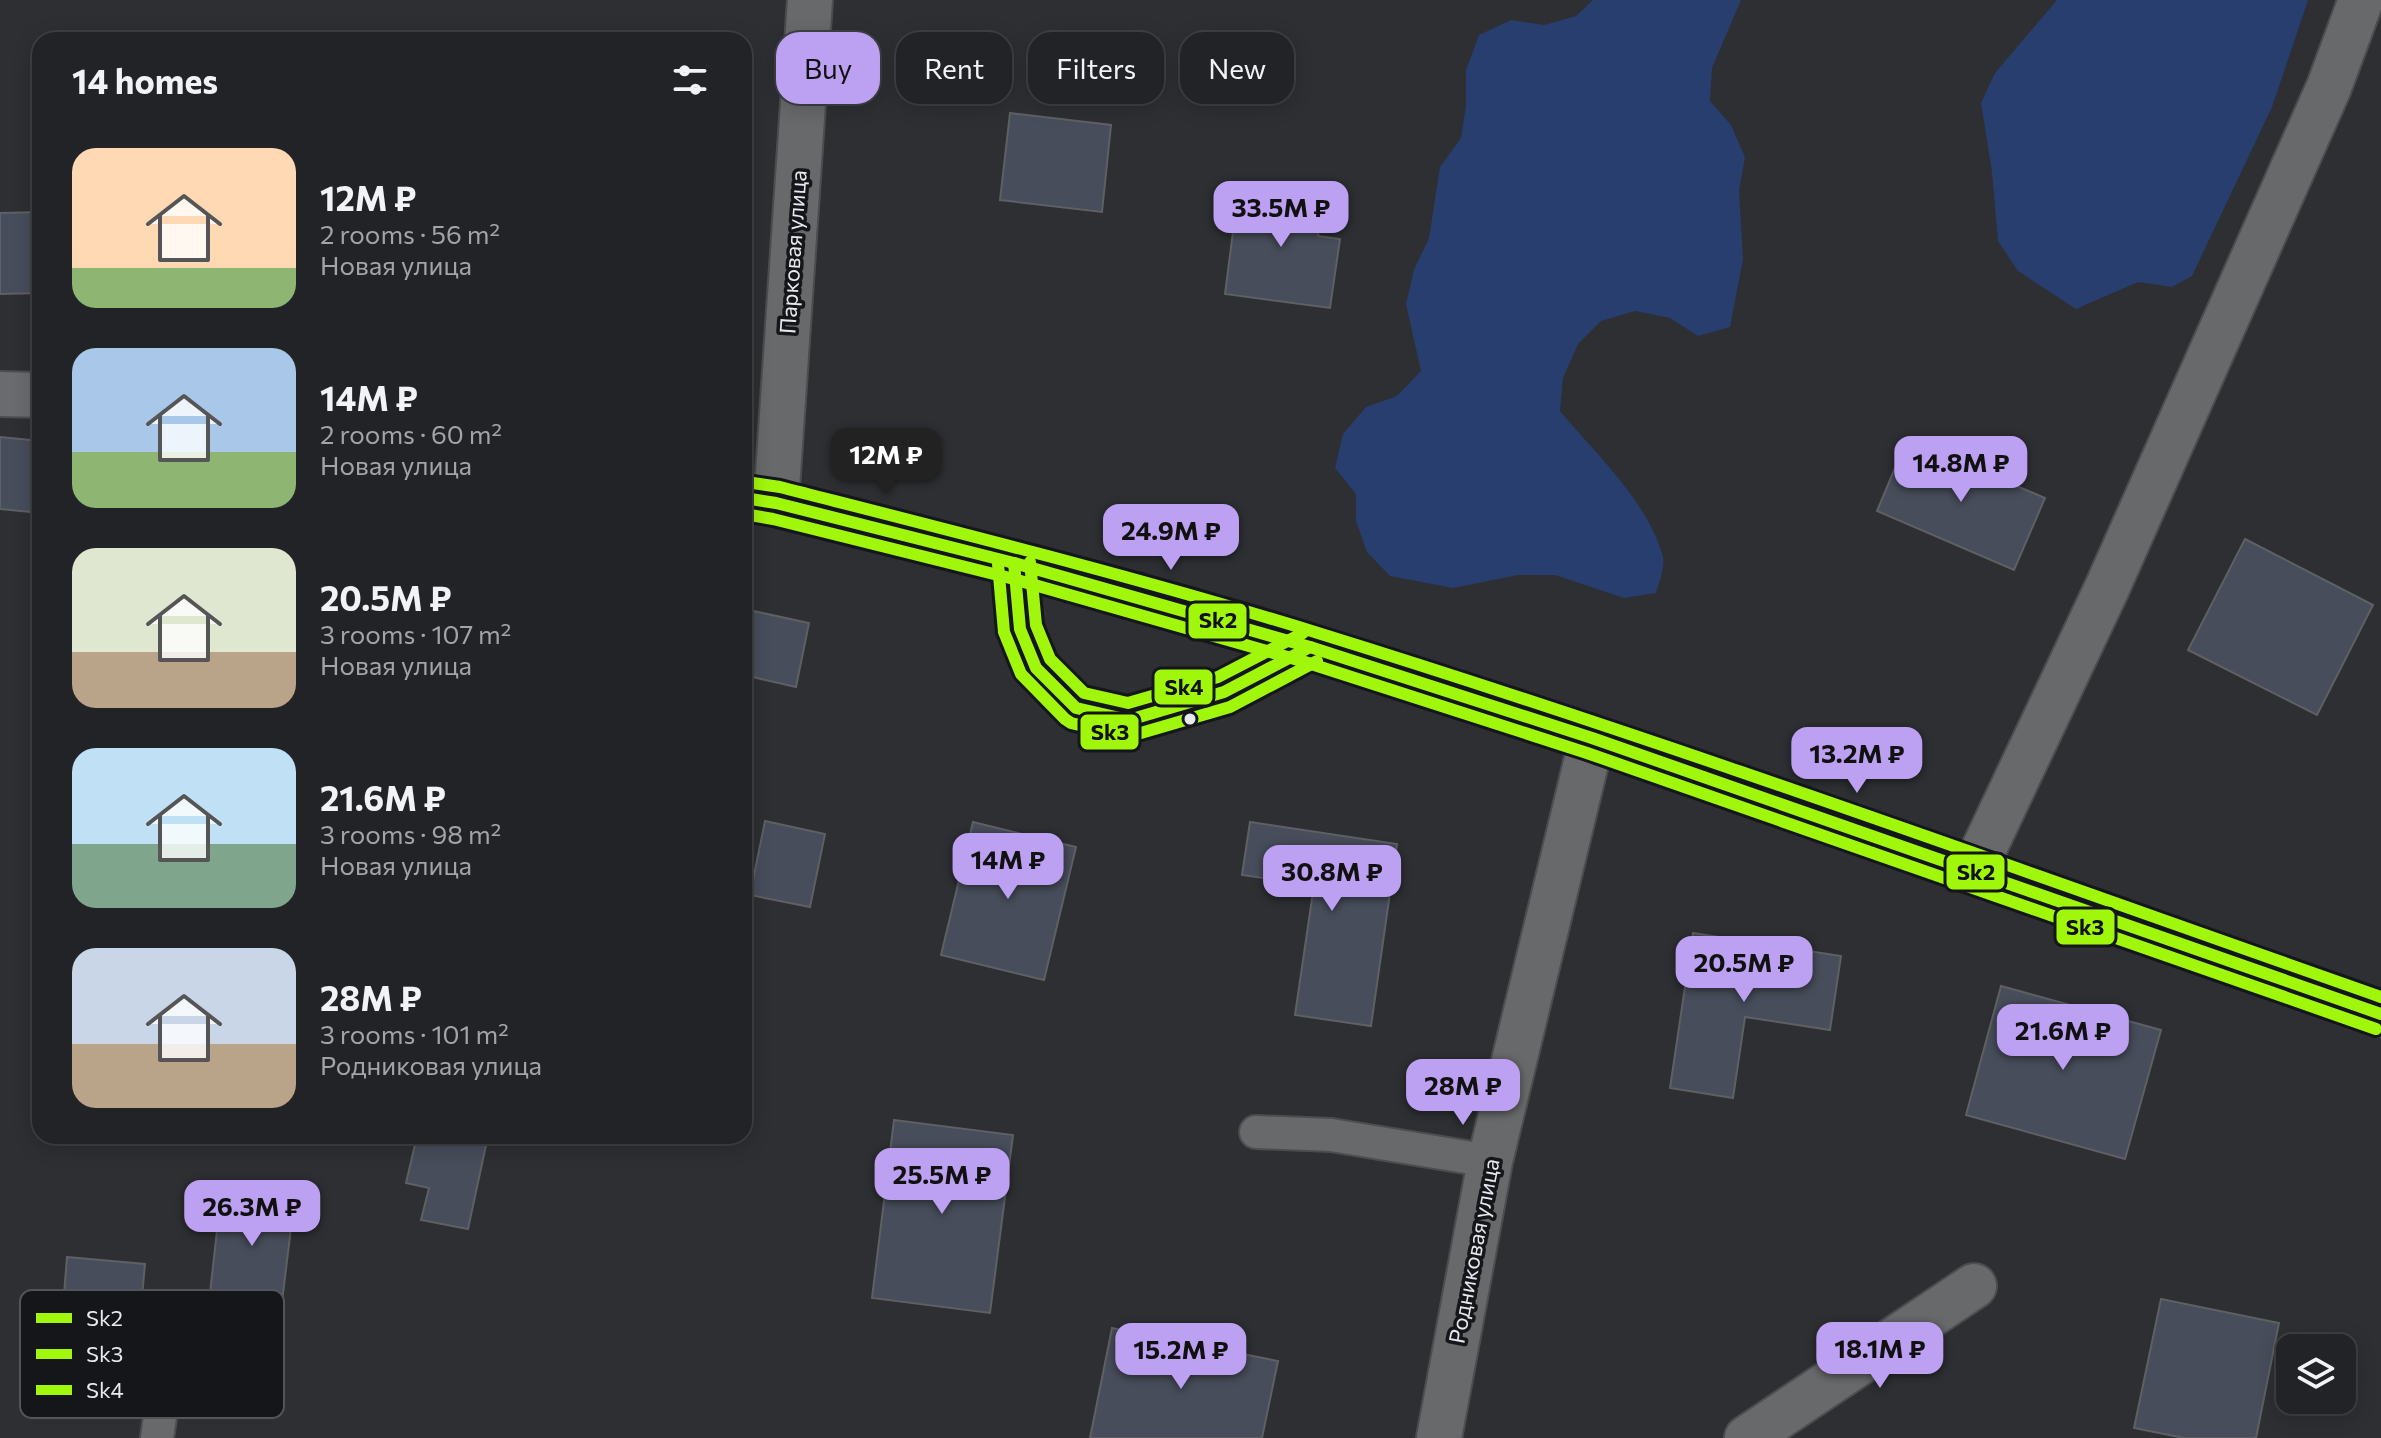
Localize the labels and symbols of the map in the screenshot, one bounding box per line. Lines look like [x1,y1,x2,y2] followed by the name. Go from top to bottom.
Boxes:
[773,169,812,335] street label: Парковая улица
[1207,181,1355,249] pin: 33.5M ₽
[830,428,942,496] pin: 12M ₽
[1887,436,2035,504] pin: 14.8M ₽
[1097,504,1245,572] pin: 24.9M ₽
[1187,602,1248,640] line badge: Sk2
[1199,606,1237,633] text: Sk2
[1153,668,1214,706] line badge: Sk4
[1165,673,1203,700] text: Sk4
[1182,711,1198,727] unlabelled marker
[1079,713,1140,751] line badge: Sk3
[1091,718,1129,745] text: Sk3
[1783,727,1931,795] pin: 13.2M ₽
[952,833,1064,901] pin: 14M ₽
[1258,845,1406,913] pin: 30.8M ₽
[1945,853,2006,891] line badge: Sk2
[1957,858,1995,885] text: Sk2
[2055,908,2116,946] line badge: Sk3
[2066,913,2104,940] text: Sk3
[1670,936,1818,1004] pin: 20.5M ₽
[1989,1004,2137,1072] pin: 21.6M ₽
[1407,1059,1519,1127] pin: 28M ₽
[868,1148,1016,1216] pin: 25.5M ₽
[1442,1156,1505,1346] street label: Родниковая улица
[178,1180,326,1248] pin: 26.3M ₽
[20,1290,284,1418] legend
[86,1304,123,1331] text: Sk2
[1806,1322,1954,1390] pin: 18.1M ₽
[1107,1323,1255,1391] pin: 15.2M ₽
[86,1340,123,1367] text: Sk3
[86,1376,124,1403] text: Sk4

